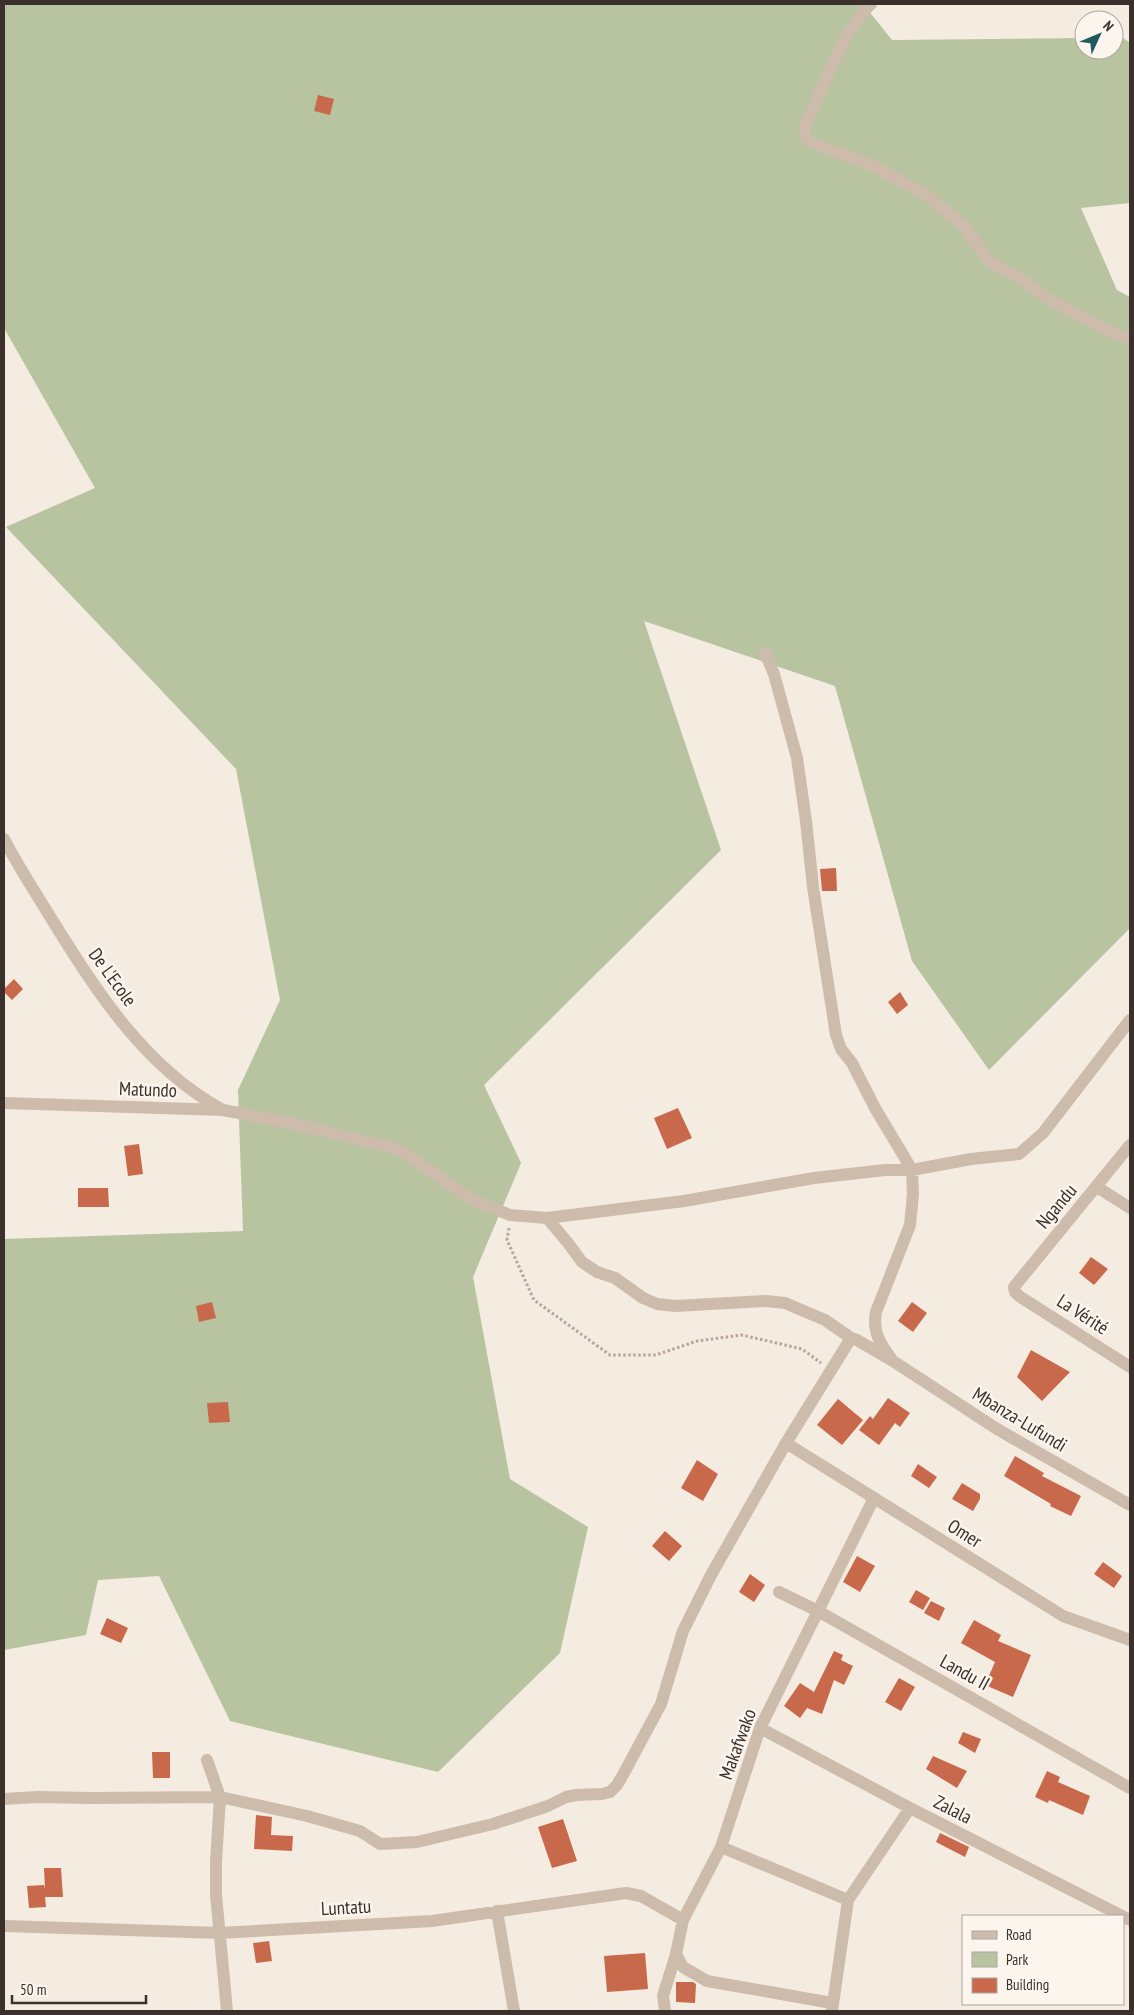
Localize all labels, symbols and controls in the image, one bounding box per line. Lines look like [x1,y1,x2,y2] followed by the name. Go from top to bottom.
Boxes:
[1074,10,1124,60] north arrow
[1099,17,1117,35] text: N
[84,943,142,1011] street label: De L'Ecole
[119,1076,177,1102] street label: Matundo
[1030,1179,1082,1233] street label: Ngandu
[1053,1288,1113,1340] street label: La Vérité
[968,1381,1072,1457] street label: Mbanza-Lufundi
[943,1513,987,1553] street label: Omer
[936,1649,994,1695] street label: Landu II
[713,1705,761,1783] street label: Makafwako
[930,1789,976,1829] street label: Zalala
[320,1894,372,1920] street label: Luntatu
[962,1915,1124,2005] legend
[1006,1925,1032,1944] text: Road
[1006,1950,1028,1969] text: Park
[12,1972,146,2004] scale bar
[1006,1975,1049,1994] text: Building
[20,1980,46,1999] text: 50 m

